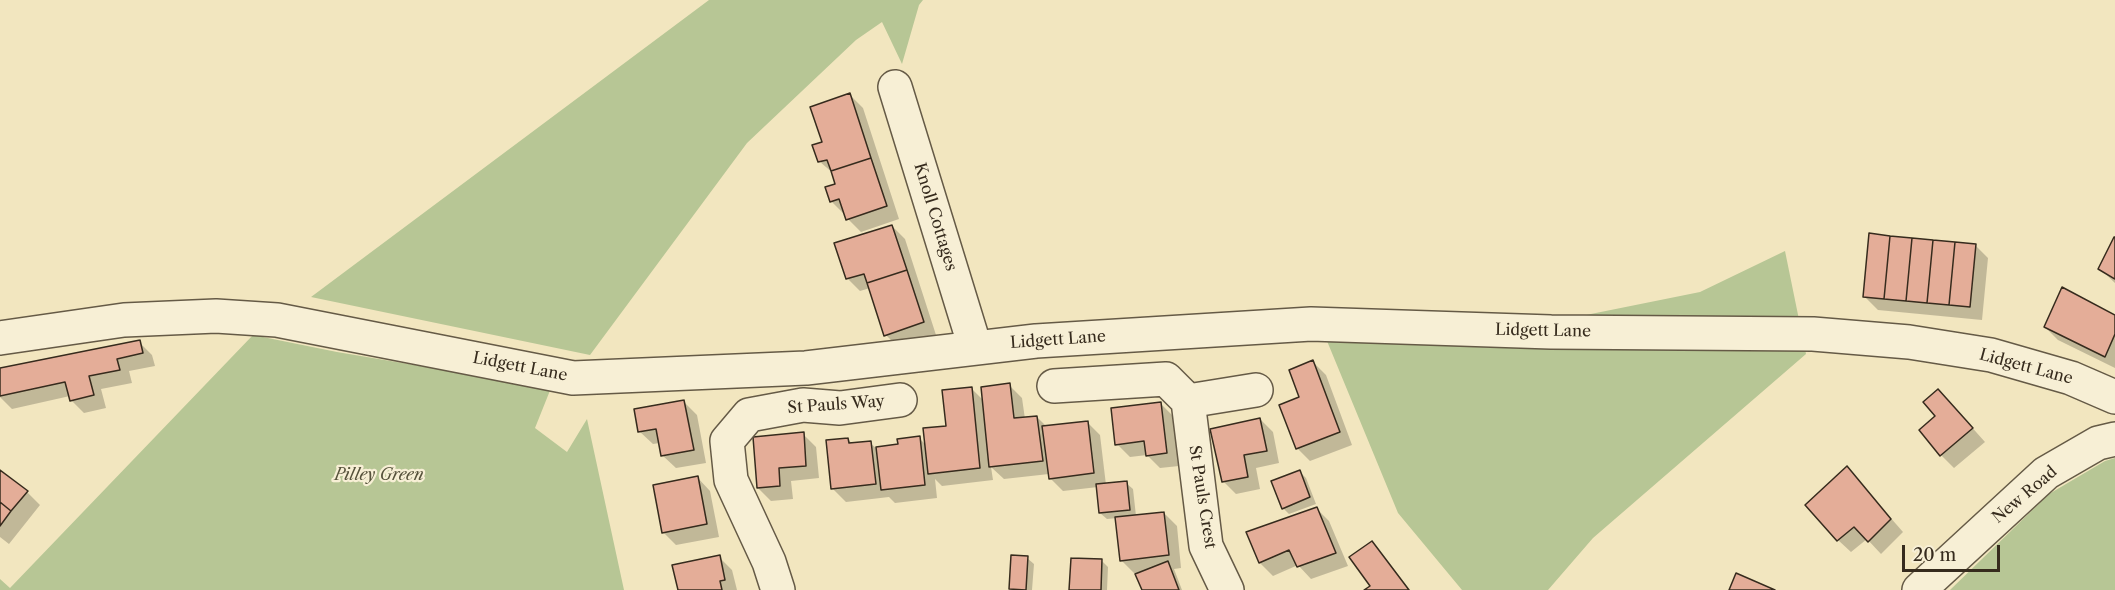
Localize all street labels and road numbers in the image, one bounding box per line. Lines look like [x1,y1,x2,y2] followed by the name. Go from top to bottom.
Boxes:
[909,161,961,273] street label: Knoll Cottages
[1495,321,1591,341] street label: Lidgett Lane
[1009,327,1107,353] street label: Lidgett Lane
[1977,345,2075,389] street label: Lidgett Lane
[471,348,569,386] street label: Lidgett Lane
[787,392,885,418] street label: St Pauls Way
[1184,444,1220,550] street label: St Pauls Crest
[1989,462,2061,528] street label: New Road

